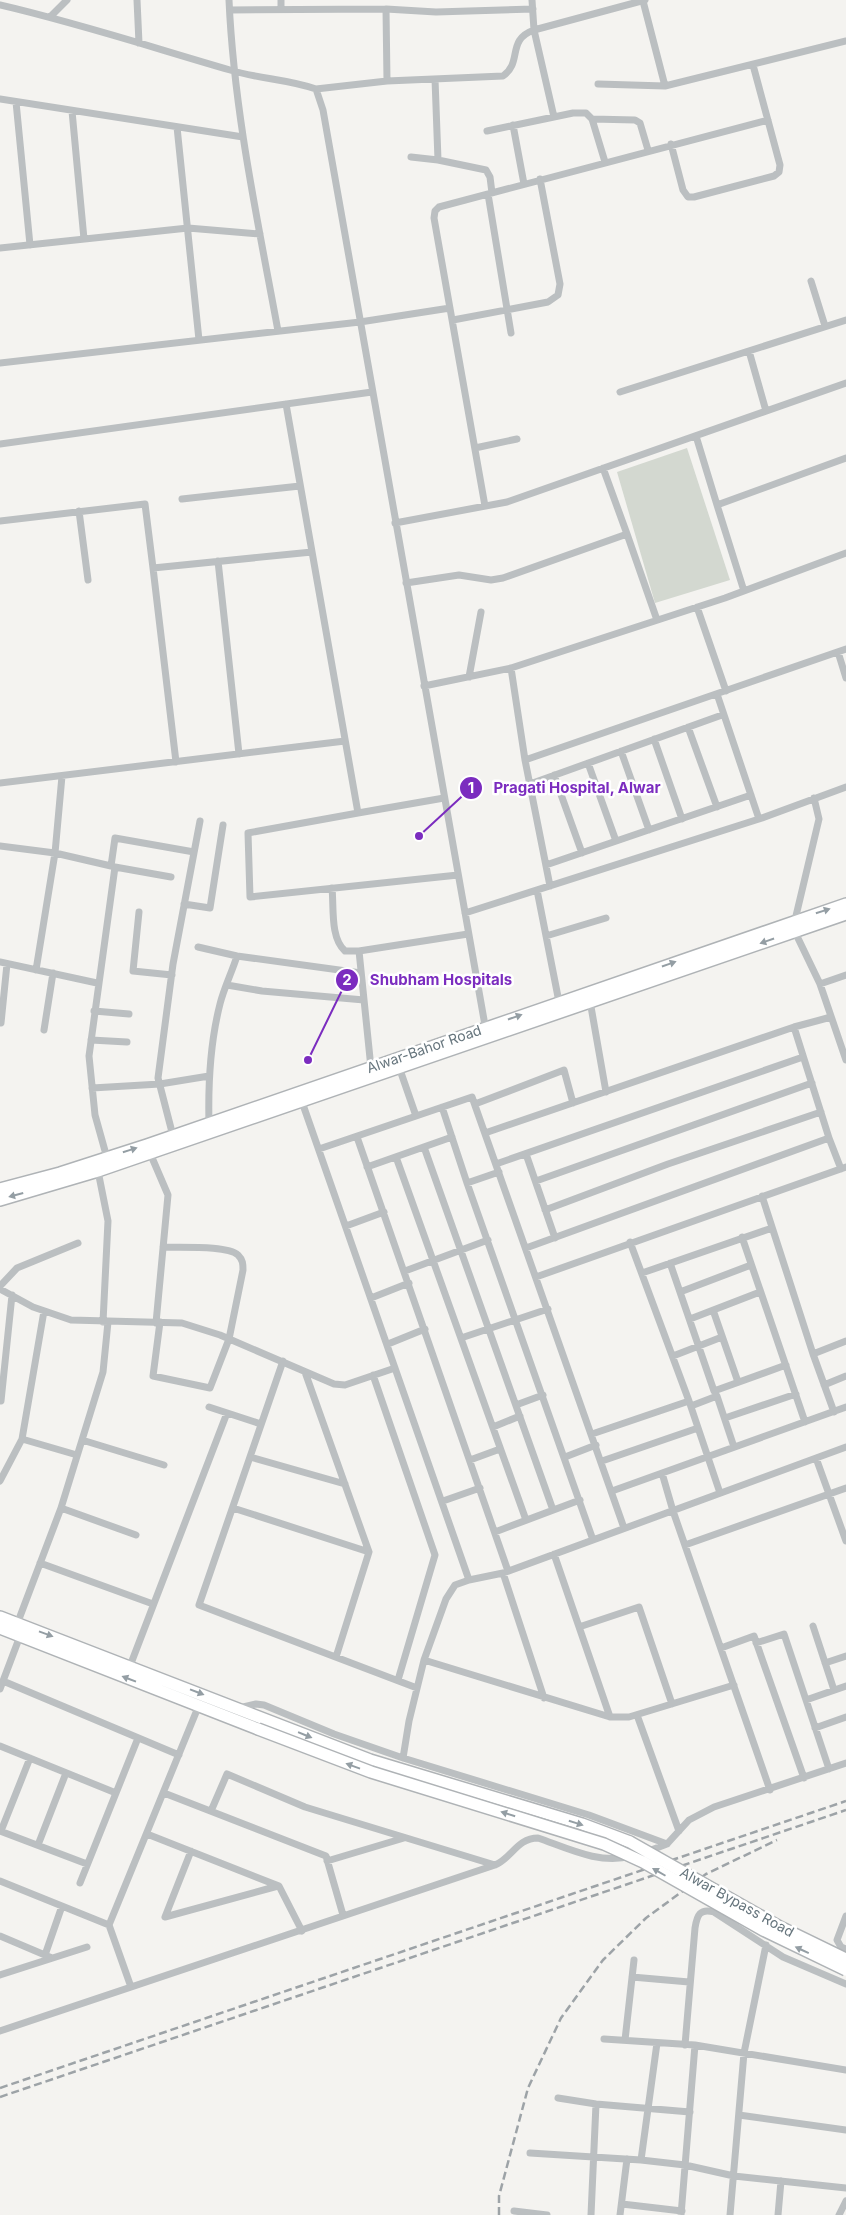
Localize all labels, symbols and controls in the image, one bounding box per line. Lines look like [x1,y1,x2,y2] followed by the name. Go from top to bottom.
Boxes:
[458,773,671,803] callout: Pragati Hospital, Alwar
[468,778,474,797] text: 1
[493,778,661,797] text: Pragati Hospital, Alwar
[815,907,830,914] one-way arrow
[759,938,774,945] one-way arrow
[662,960,677,968] one-way arrow
[335,965,522,995] callout: Shubham Hospitals
[342,970,352,989] text: 2
[370,970,512,989] text: Shubham Hospitals
[508,1013,523,1020] one-way arrow
[364,1021,483,1076] street label: Alwar-Bahor Road
[123,1146,138,1153] one-way arrow
[9,1191,24,1199] one-way arrow
[38,1631,53,1638] one-way arrow
[121,1675,136,1683] one-way arrow
[190,1689,205,1696] one-way arrow
[298,1731,313,1739] one-way arrow
[345,1762,360,1770] one-way arrow
[500,1810,515,1818] one-way arrow
[569,1819,584,1827] one-way arrow
[677,1863,797,1940] street label: Alwar Bypass Road
[652,1868,667,1876] one-way arrow
[795,1945,809,1953] one-way arrow

